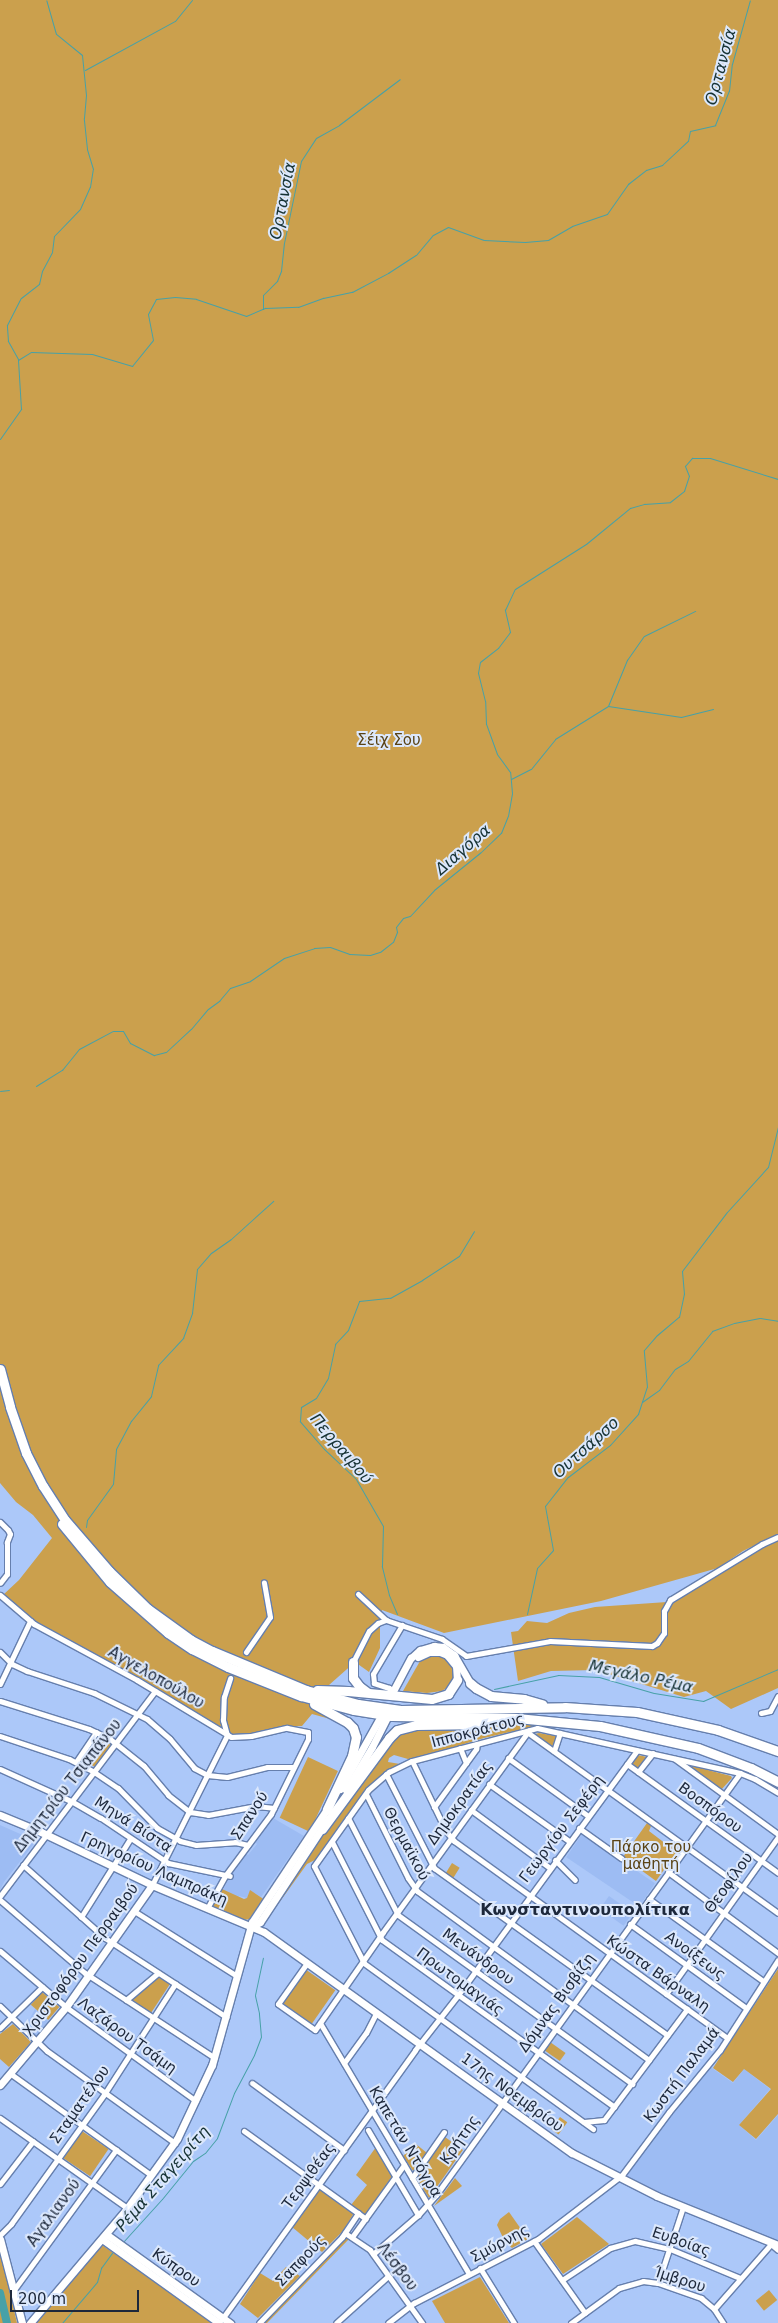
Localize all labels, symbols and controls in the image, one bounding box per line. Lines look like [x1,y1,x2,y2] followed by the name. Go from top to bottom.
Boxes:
[702,27,740,107] water label: Ορτανσία
[266,161,300,241] water label: Ορτανσία
[357,732,421,750] park label: Σέιχ Σου
[431,821,495,879] water label: Διαγόρα
[306,1410,376,1488] water label: Περραιβού
[549,1413,623,1483] water label: Ουτσάρσο
[105,1643,207,1713] street label: Αγγελοπούλου
[587,1657,695,1697] water label: Μεγάλο Ρέμα
[429,1710,527,1752] street label: Ιπποκράτους
[10,1716,126,1856] street label: Δημητρίου Τσιαπάνου
[423,1757,497,1849] street label: Δημοκρατίας
[516,1772,608,1886] street label: Γεωργίου Σεφέρη
[675,1779,745,1837] street label: Βοσπόρου
[228,1788,272,1844] street label: Σπανού
[91,1793,175,1857] street label: Μηνά Βίστα
[379,1804,433,1884] street label: Θερμαϊκού
[78,1828,230,1910] street label: Γρηγορίου Λαμπράκη
[611,1838,691,1873] park label: Πάρκο του μαθητή
[701,1849,757,1917] street label: Θεοφίλου
[19,1880,143,2040] street label: Χριστοφόρου Περραιβού
[480,1900,690,1920] district label: Κωνσταντινουπολίτικα
[439,1925,517,1989] street label: Μενάνδρου
[661,1928,729,1984] street label: Ανοίξεως
[603,1932,713,2016] street label: Κώστα Βάρναλη
[413,1944,507,2020] street label: Πρωτομαγιάς
[515,1950,599,2056] street label: Δόμνας Βισβίζη
[74,1994,180,2078] street label: Λαζάρου Τσάμη
[640,2024,724,2126] street label: Κωστή Παλαμά
[457,2050,567,2136] street label: 17ης Νοεμβρίου
[46,2062,114,2148] street label: Σταματέλου
[365,2083,445,2201] street label: Καπετάν Ντόγρα
[437,2112,483,2168] street label: Κρήτης
[112,2122,214,2236] water label: Ρέμα Σταγειρίτη
[279,2139,339,2213] street label: Τερψιθέας
[23,2176,85,2250] street label: Αγαλιανού
[468,2221,532,2267] street label: Σμύρνης
[649,2224,713,2260] street label: Ευβοίας
[272,2231,330,2291] street label: Σαπφούς
[373,2239,421,2295] street label: Λέσβου
[148,2245,204,2291] street label: Κύπρου
[652,2263,708,2297] street label: Ίμβρου
[12,2280,141,2312] scale bar
[18,2290,66,2308] text: 200 m

